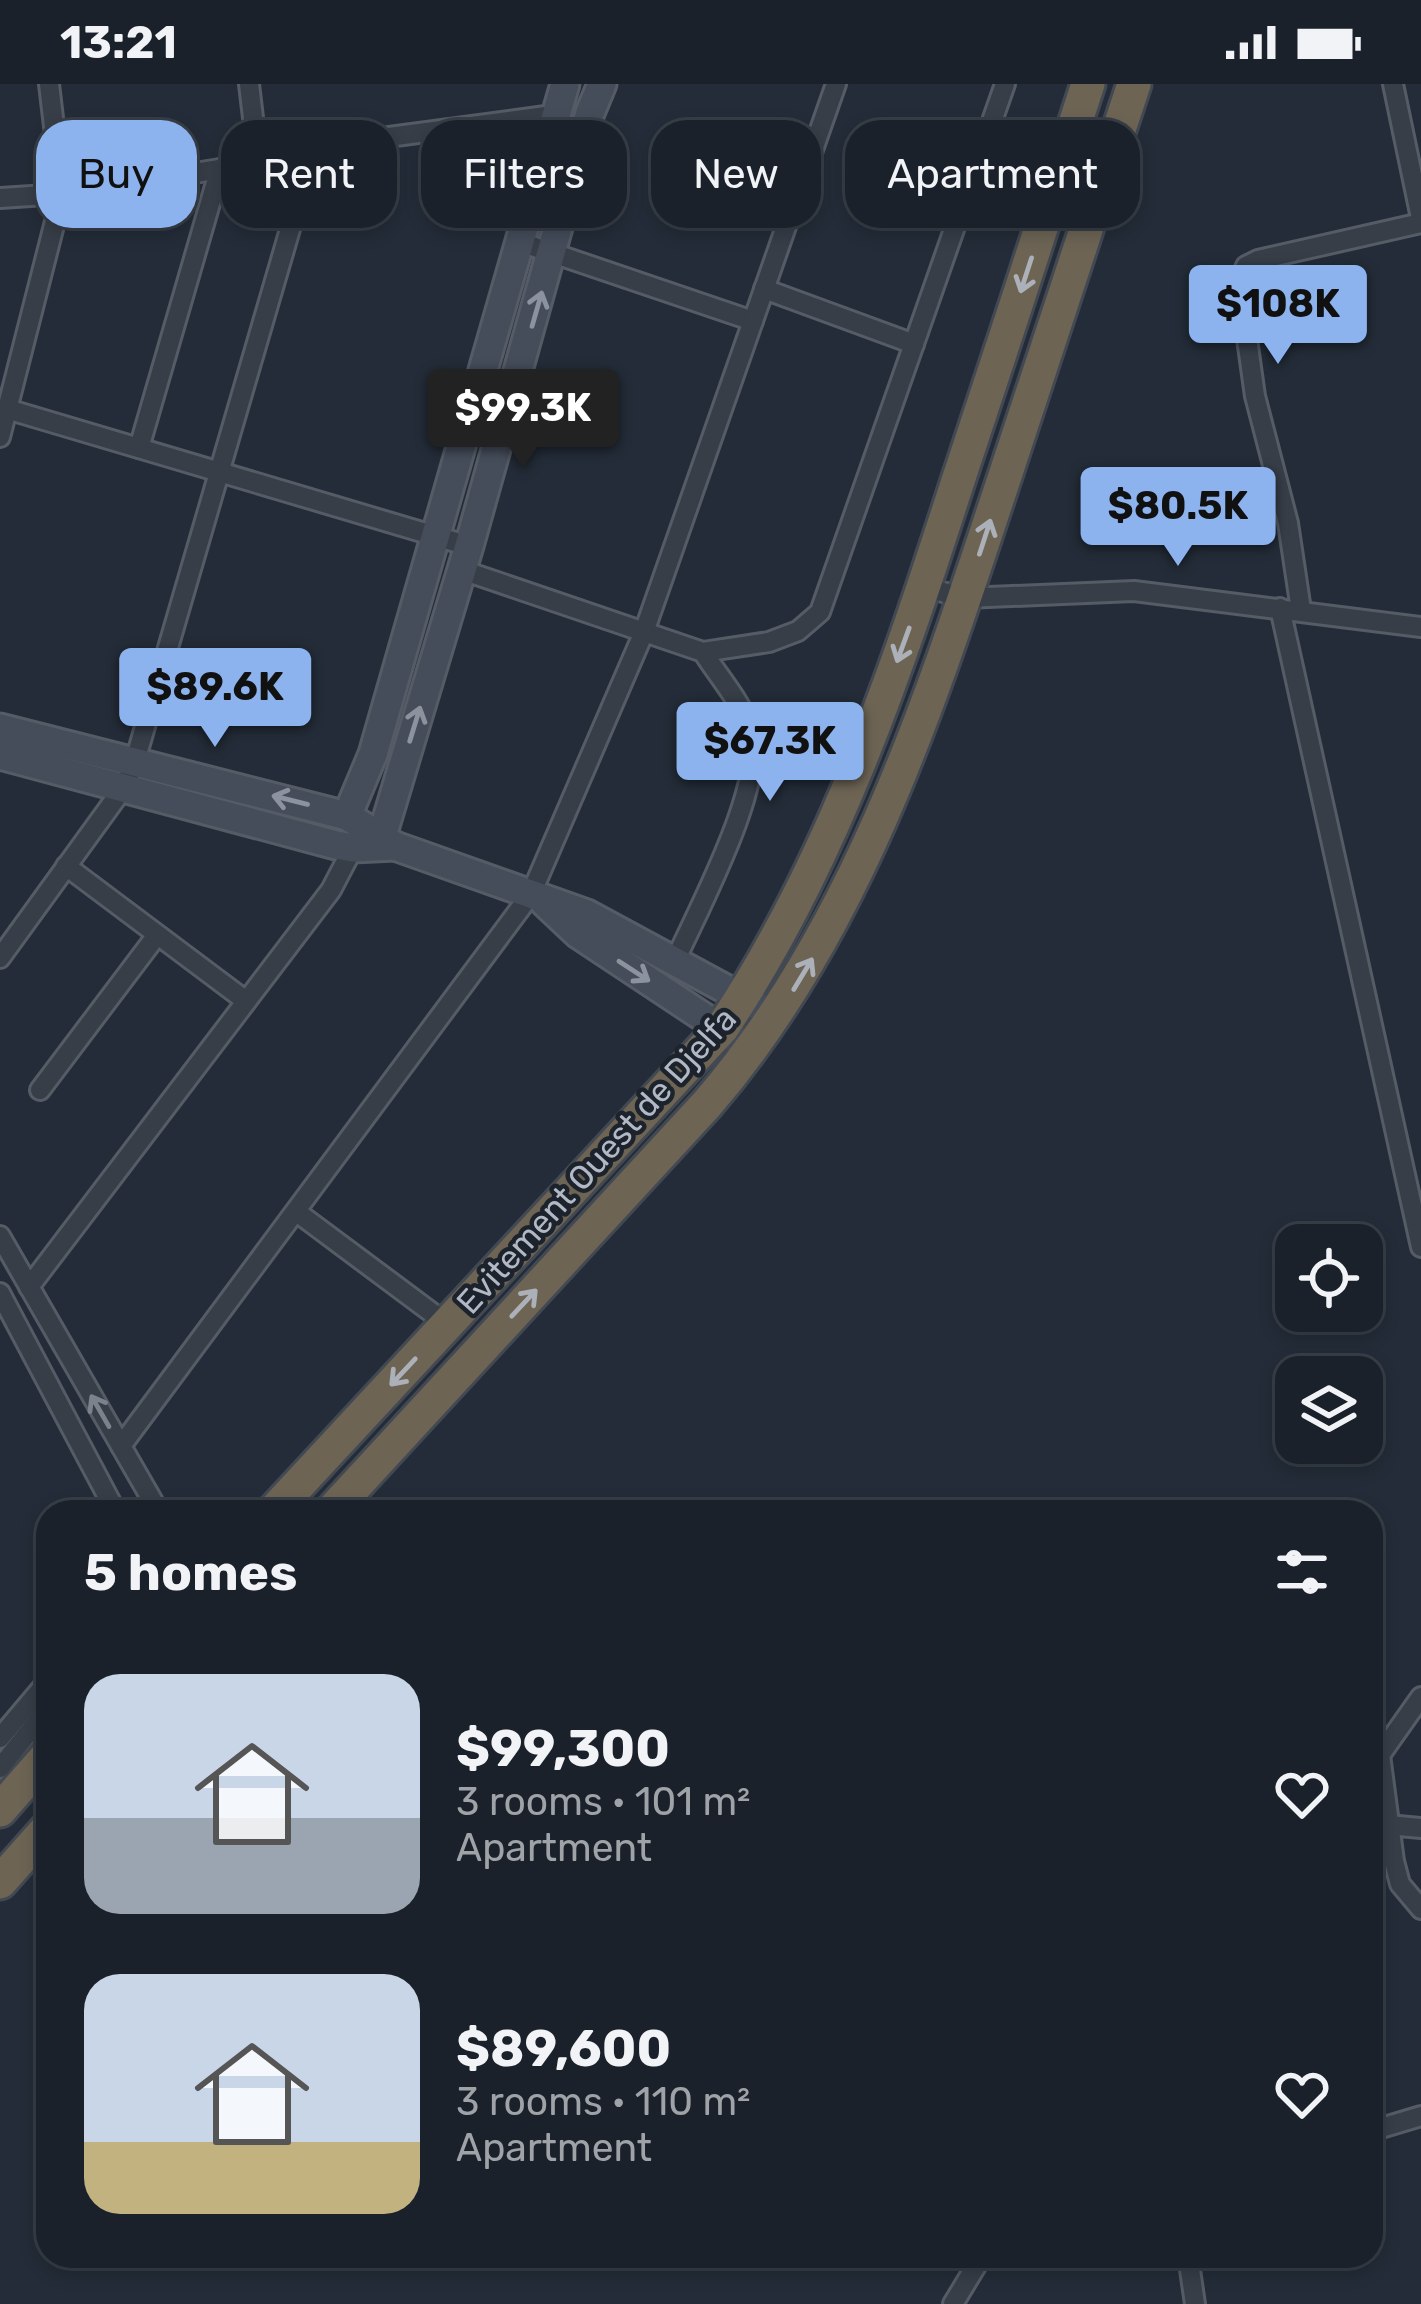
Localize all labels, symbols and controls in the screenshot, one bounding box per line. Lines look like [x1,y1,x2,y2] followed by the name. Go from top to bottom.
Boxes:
[60,16,177,69] text: 13:21
[36,120,197,228] chip: Buy
[221,120,397,228] chip: Rent
[421,120,627,228] chip: Filters
[651,120,821,228] chip: New
[845,120,1140,228] chip: Apartment
[1013,255,1035,293] one-way arrow
[1194,265,1362,367] pin: $108K
[1216,281,1340,327] text: $108K
[527,291,549,329] one-way arrow
[425,369,621,471] pin: $99.3K
[455,385,591,431] text: $99.3K
[1080,467,1276,569] pin: $80.5K
[1108,483,1248,529] text: $80.5K
[975,519,997,557] one-way arrow
[891,626,912,663] one-way arrow
[117,648,313,750] pin: $89.6K
[146,664,284,710] text: $89.6K
[672,702,868,804] pin: $67.3K
[405,706,427,744] one-way arrow
[704,718,836,764] text: $67.3K
[271,788,309,810] one-way arrow
[617,958,651,983] one-way arrow
[791,958,815,992] one-way arrow
[448,999,744,1322] street label: Evitement Ouest de Djelfa
[1275,1224,1383,1464] map controls
[1275,1224,1383,1332] button: locate
[510,1288,537,1318] one-way arrow
[390,1356,417,1386] one-way arrow
[1275,1356,1383,1464] button: layers
[88,1394,112,1429] one-way arrow
[1269,1539,1335,1605] icon: filters
[84,1542,297,1603] text: 5 homes
[456,1718,670,1779] text: $99,300
[180,1722,324,1866] icon: home
[1269,1761,1335,1827] icon: heart
[456,1779,750,1825] text: 3 rooms · 101 m²
[456,1825,652,1871] text: Apartment
[456,2018,671,2079] text: $89,600
[180,2022,324,2166] icon: home
[1269,2061,1335,2127] icon: heart
[456,2079,750,2125] text: 3 rooms · 110 m²
[456,2125,652,2171] text: Apartment

